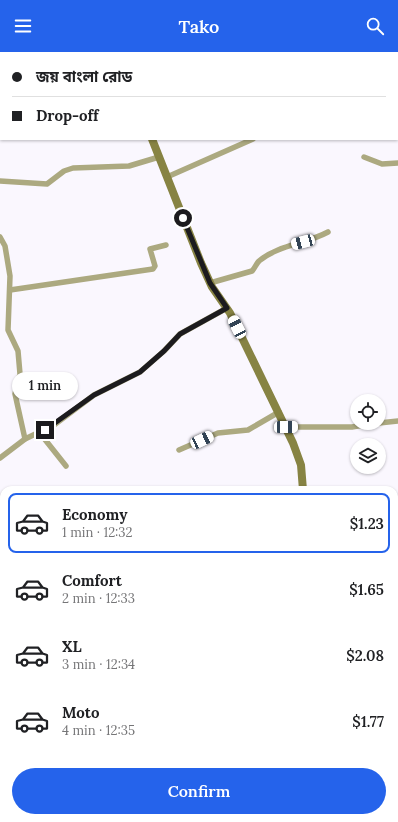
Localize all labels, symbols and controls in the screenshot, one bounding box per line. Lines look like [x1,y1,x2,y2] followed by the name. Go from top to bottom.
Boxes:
[12,15,34,37] icon: menu
[179,15,219,38] text: Tako
[364,15,386,37] icon: search
[36,67,132,86] text: জয় বাংলা রোড
[36,106,98,125] text: Drop-off
[174,209,192,227] route start
[290,233,316,251] car
[226,314,248,340] car
[12,372,78,400] callout: 1 min
[29,377,61,394] text: 1 min
[350,394,386,474] map controls
[350,394,386,430] button: locate
[36,421,54,439] route end
[274,421,298,433] car
[189,429,215,451] car
[350,438,386,474] button: layers
[14,505,50,541] icon: car
[62,505,127,524] text: Economy
[350,514,384,533] text: $1.23
[62,524,133,541] text: 1 min · 12:32
[14,571,50,607] icon: car
[62,571,122,590] text: Comfort
[349,580,384,599] text: $1.65
[62,590,135,607] text: 2 min · 12:33
[14,637,50,673] icon: car
[62,637,82,656] text: XL
[346,646,384,665] text: $2.08
[62,656,135,673] text: 3 min · 12:34
[14,703,50,739] icon: car
[62,703,99,722] text: Moto
[352,712,384,731] text: $1.77
[62,722,135,739] text: 4 min · 12:35
[12,768,386,814] button: Confirm

